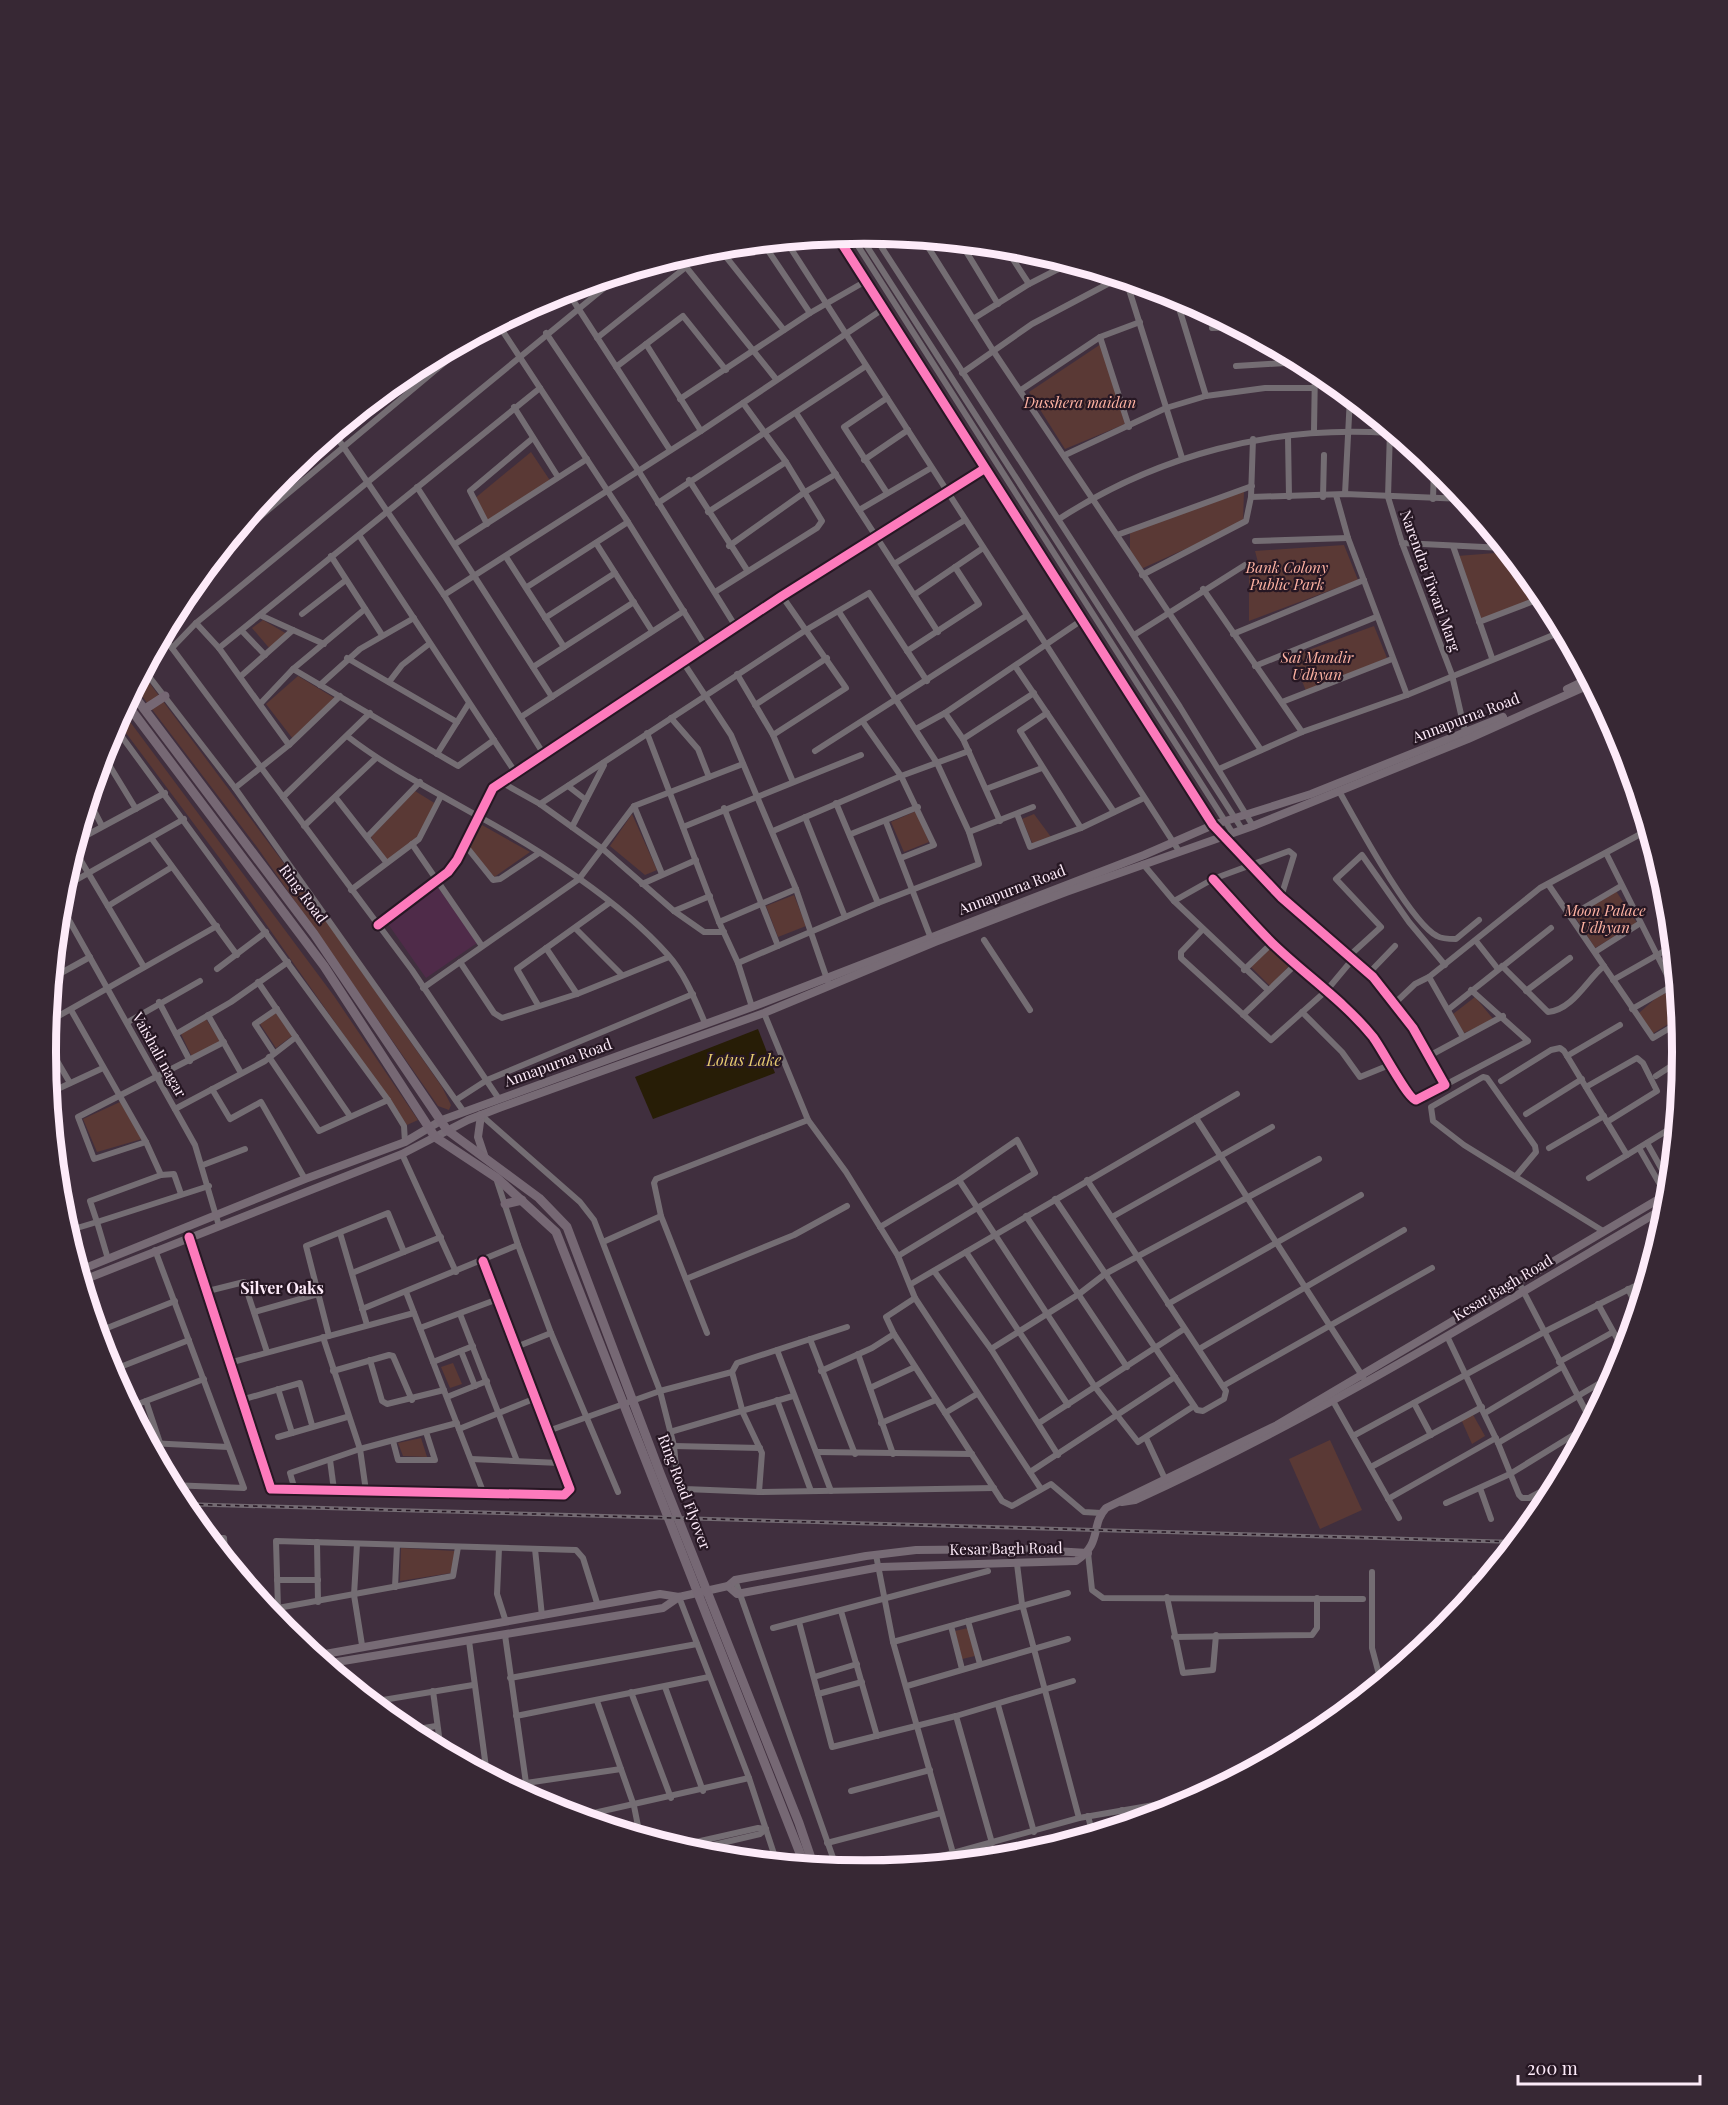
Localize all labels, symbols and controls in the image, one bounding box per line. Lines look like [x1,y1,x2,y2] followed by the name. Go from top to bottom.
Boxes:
[1023,392,1136,412] park label: Dusshera maidan
[1396,507,1466,654] street label: Narendra Tiwari Marg
[1245,557,1328,594] park label: Bank Colony Public Park
[1280,647,1354,684] park label: Sai Mandir Udhyan
[1408,687,1522,747] street label: Annapurna Road
[954,859,1068,919] street label: Annapurna Road
[275,860,333,927] street label: Ring Road
[1563,900,1646,937] park label: Moon Palace Udhyan
[128,1008,192,1101] street label: Vaishali nagar
[500,1033,614,1091] street label: Annapurna Road
[706,1049,781,1070] water label: Lotus Lake
[1449,1249,1556,1325] street label: Kesar Bagh Road
[240,1277,324,1298] district label: Silver Oaks
[654,1431,716,1553] street label: Ring Road Flyover
[949,1537,1063,1559] street label: Kesar Bagh Road
[1518,2048,1700,2086] scale bar
[1527,2056,1578,2080] text: 200 m

